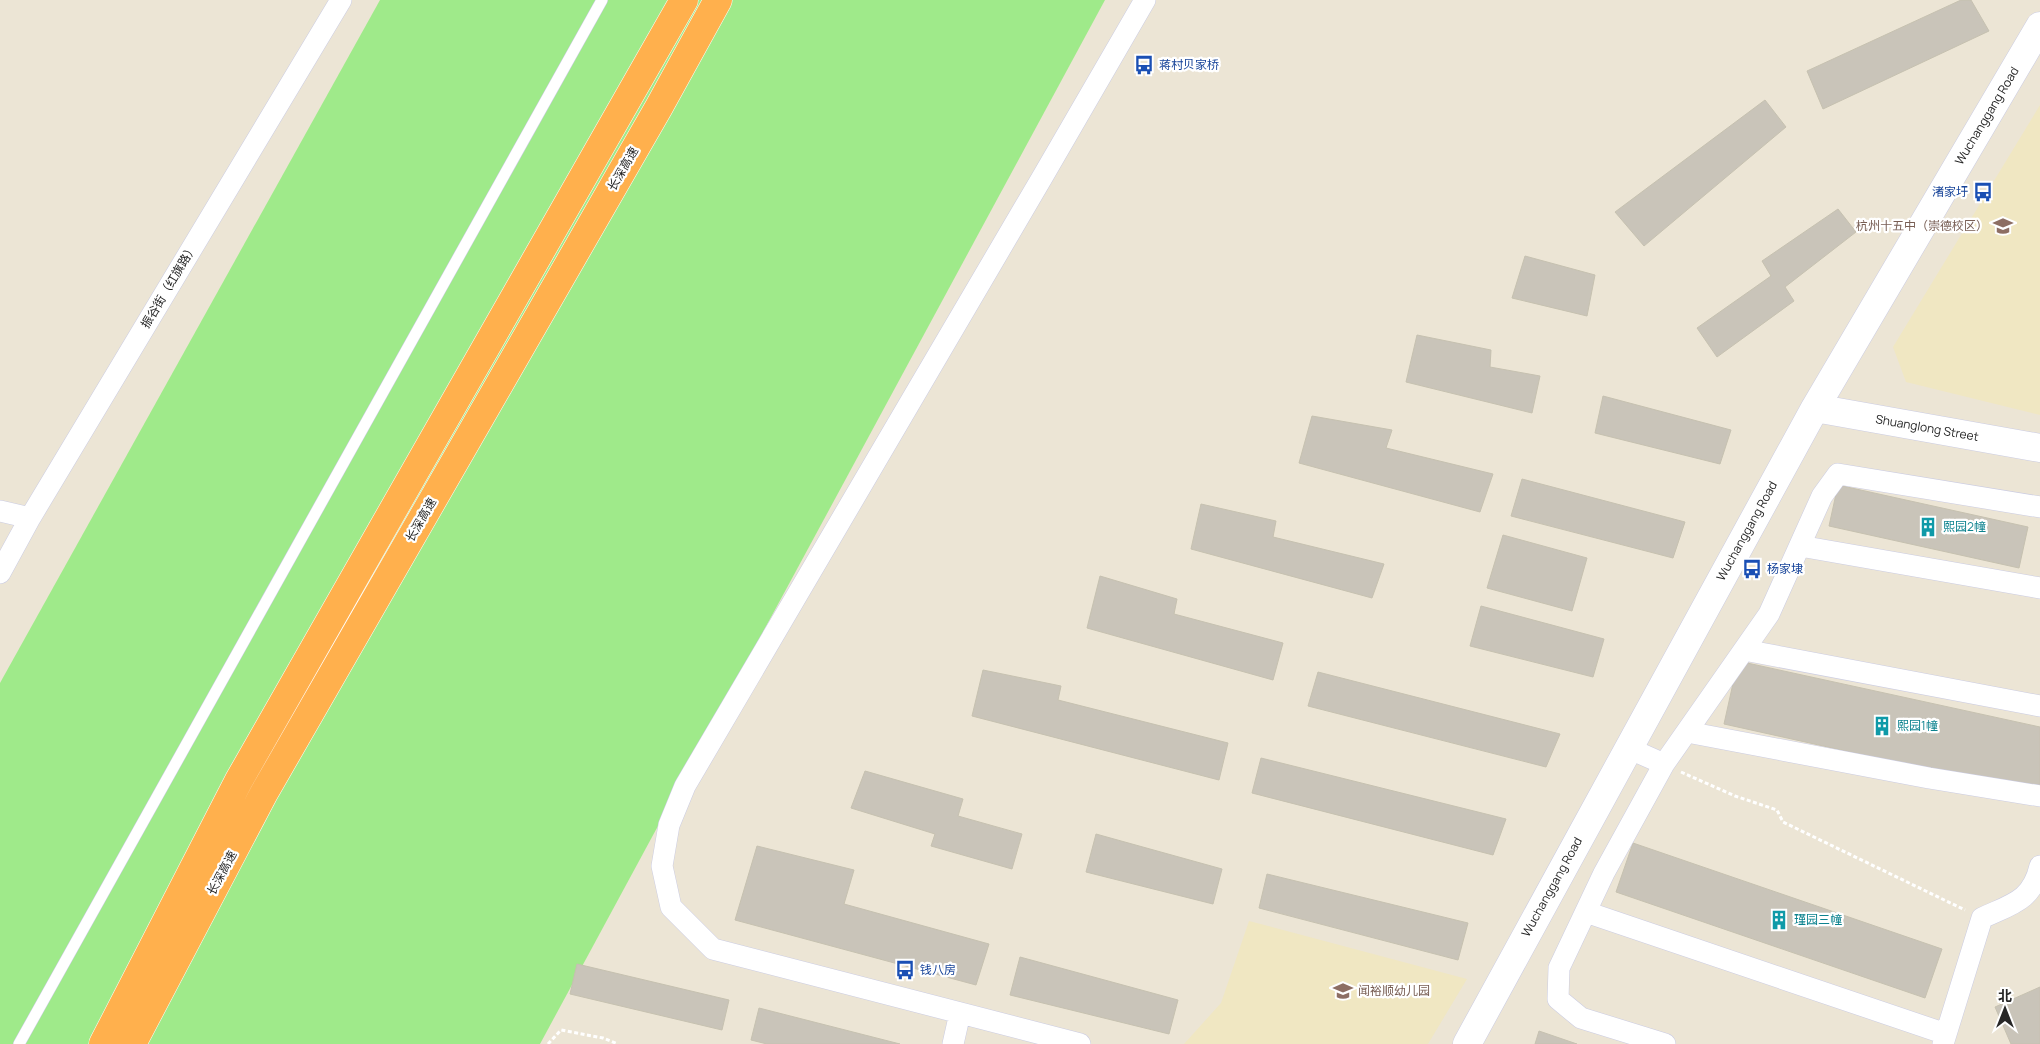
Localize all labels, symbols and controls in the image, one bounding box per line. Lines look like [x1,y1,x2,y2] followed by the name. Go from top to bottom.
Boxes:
[1133,54,1155,76] bus stop icon: 蒋村贝家桥
[1159,56,1219,73] place label: 蒋村贝家桥
[1951,64,2023,168] street label: Wuchanggang Road
[603,144,642,194] street label: 长深高速
[1972,181,1994,203] bus stop icon: 渚家圩
[1932,183,1968,200] place label: 渚家圩
[1992,215,2014,237] school or university icon: 杭州十五中（崇德校区）
[1856,217,1988,234] place label: 杭州十五中（崇德校区）
[137,240,201,331] street label: 振谷街（红旗路）
[1874,410,1980,445] street label: Shuanglong Street
[1712,478,1781,584] street label: Wuchanggang Road
[401,495,440,545] street label: 长深高速
[1917,516,1939,538] building icon: 熙园2幢
[1943,518,1986,535] place label: 熙园2幢
[1741,558,1763,580] bus stop icon: 杨家埭
[1767,560,1803,577] place label: 杨家埭
[1871,715,1893,737] building icon: 熙园1幢
[1897,717,1938,734] place label: 熙园1幢
[1517,834,1586,940] street label: Wuchanggang Road
[203,848,240,898] street label: 长深高速
[1768,909,1790,931] building icon: 瑾园三幢
[1794,911,1842,928] place label: 瑾园三幢
[894,959,916,981] bus stop icon: 钱八房
[920,961,956,978] place label: 钱八房
[1332,980,1354,1002] school or university icon: 闻裕顺幼儿园
[1358,982,1430,999] place label: 闻裕顺幼儿园
[1980,984,2030,1034] north arrow
[1998,986,2012,1005] text: 北

